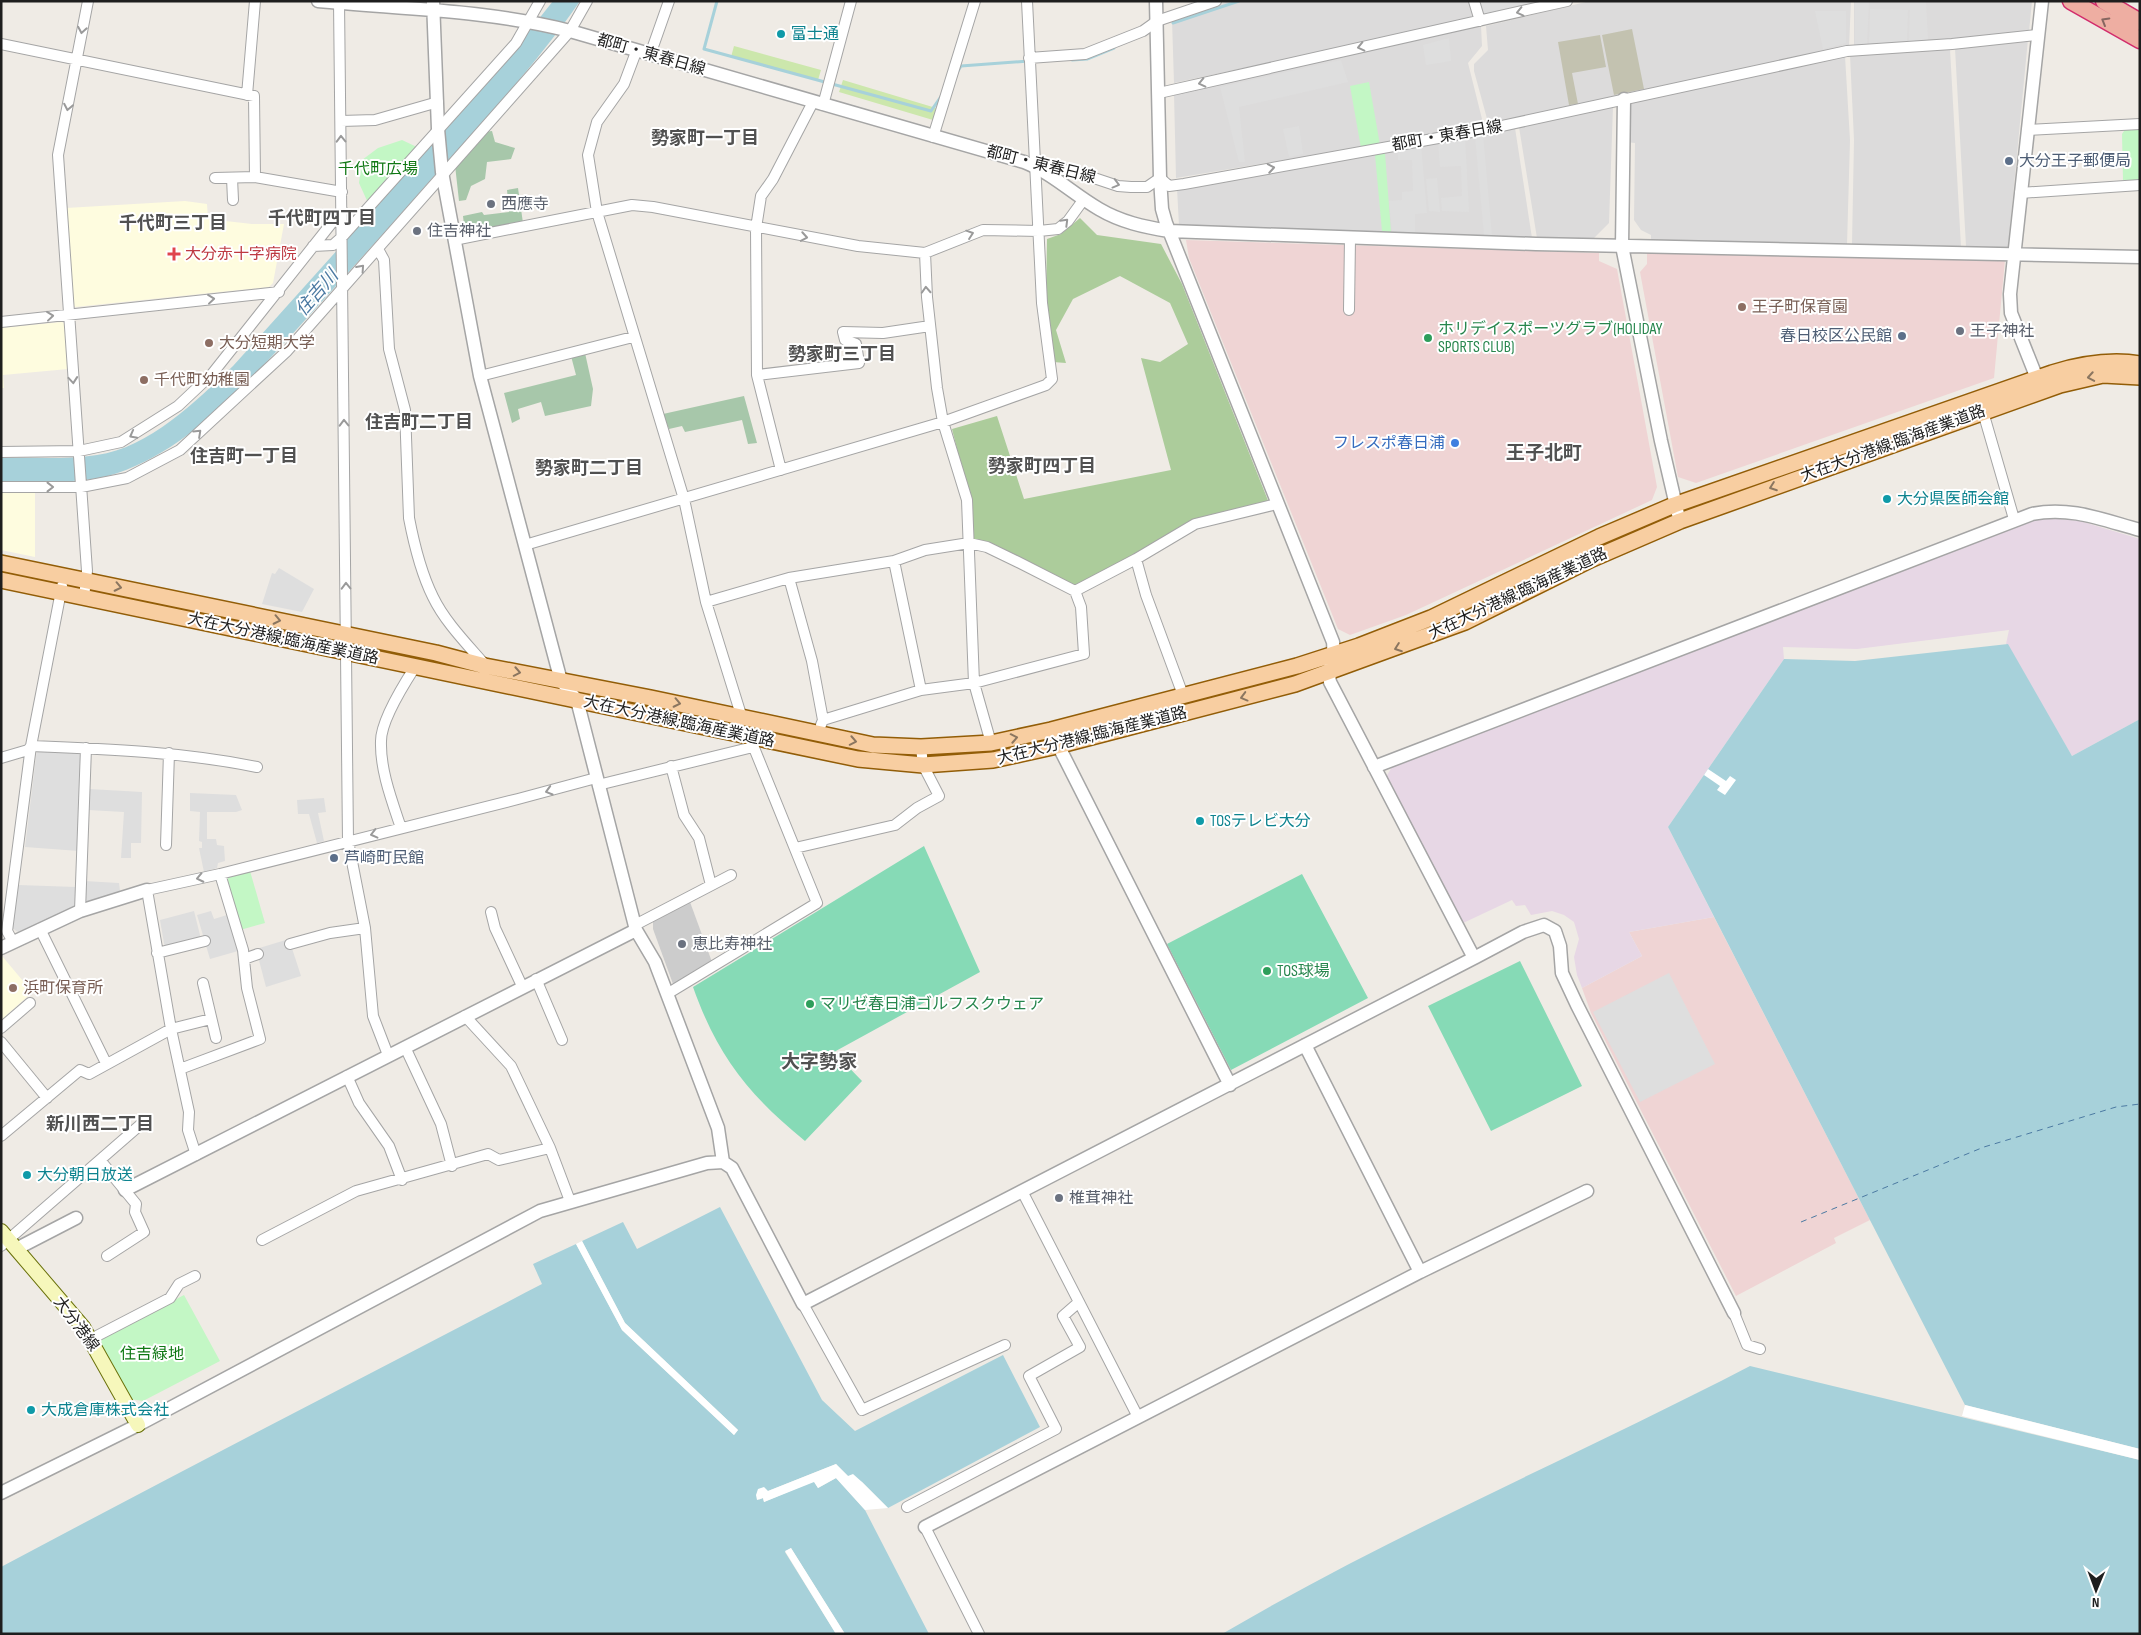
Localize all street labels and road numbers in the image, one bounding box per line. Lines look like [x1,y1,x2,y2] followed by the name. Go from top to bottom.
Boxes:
[595,30,707,80] street label: 都町・東春日線
[1390,117,1504,155] street label: 都町・東春日線
[984,142,1098,188] street label: 都町・東春日線
[1798,402,1988,486] street label: 大在大分港線;臨海産業道路
[1426,544,1610,644] street label: 大在大分港線;臨海産業道路
[186,609,380,669] street label: 大在大分港線;臨海産業道路
[582,692,776,752] street label: 大在大分港線;臨海産業道路
[995,703,1189,769] street label: 大在大分港線;臨海産業道路
[49,1293,103,1355] street label: 大分港線

